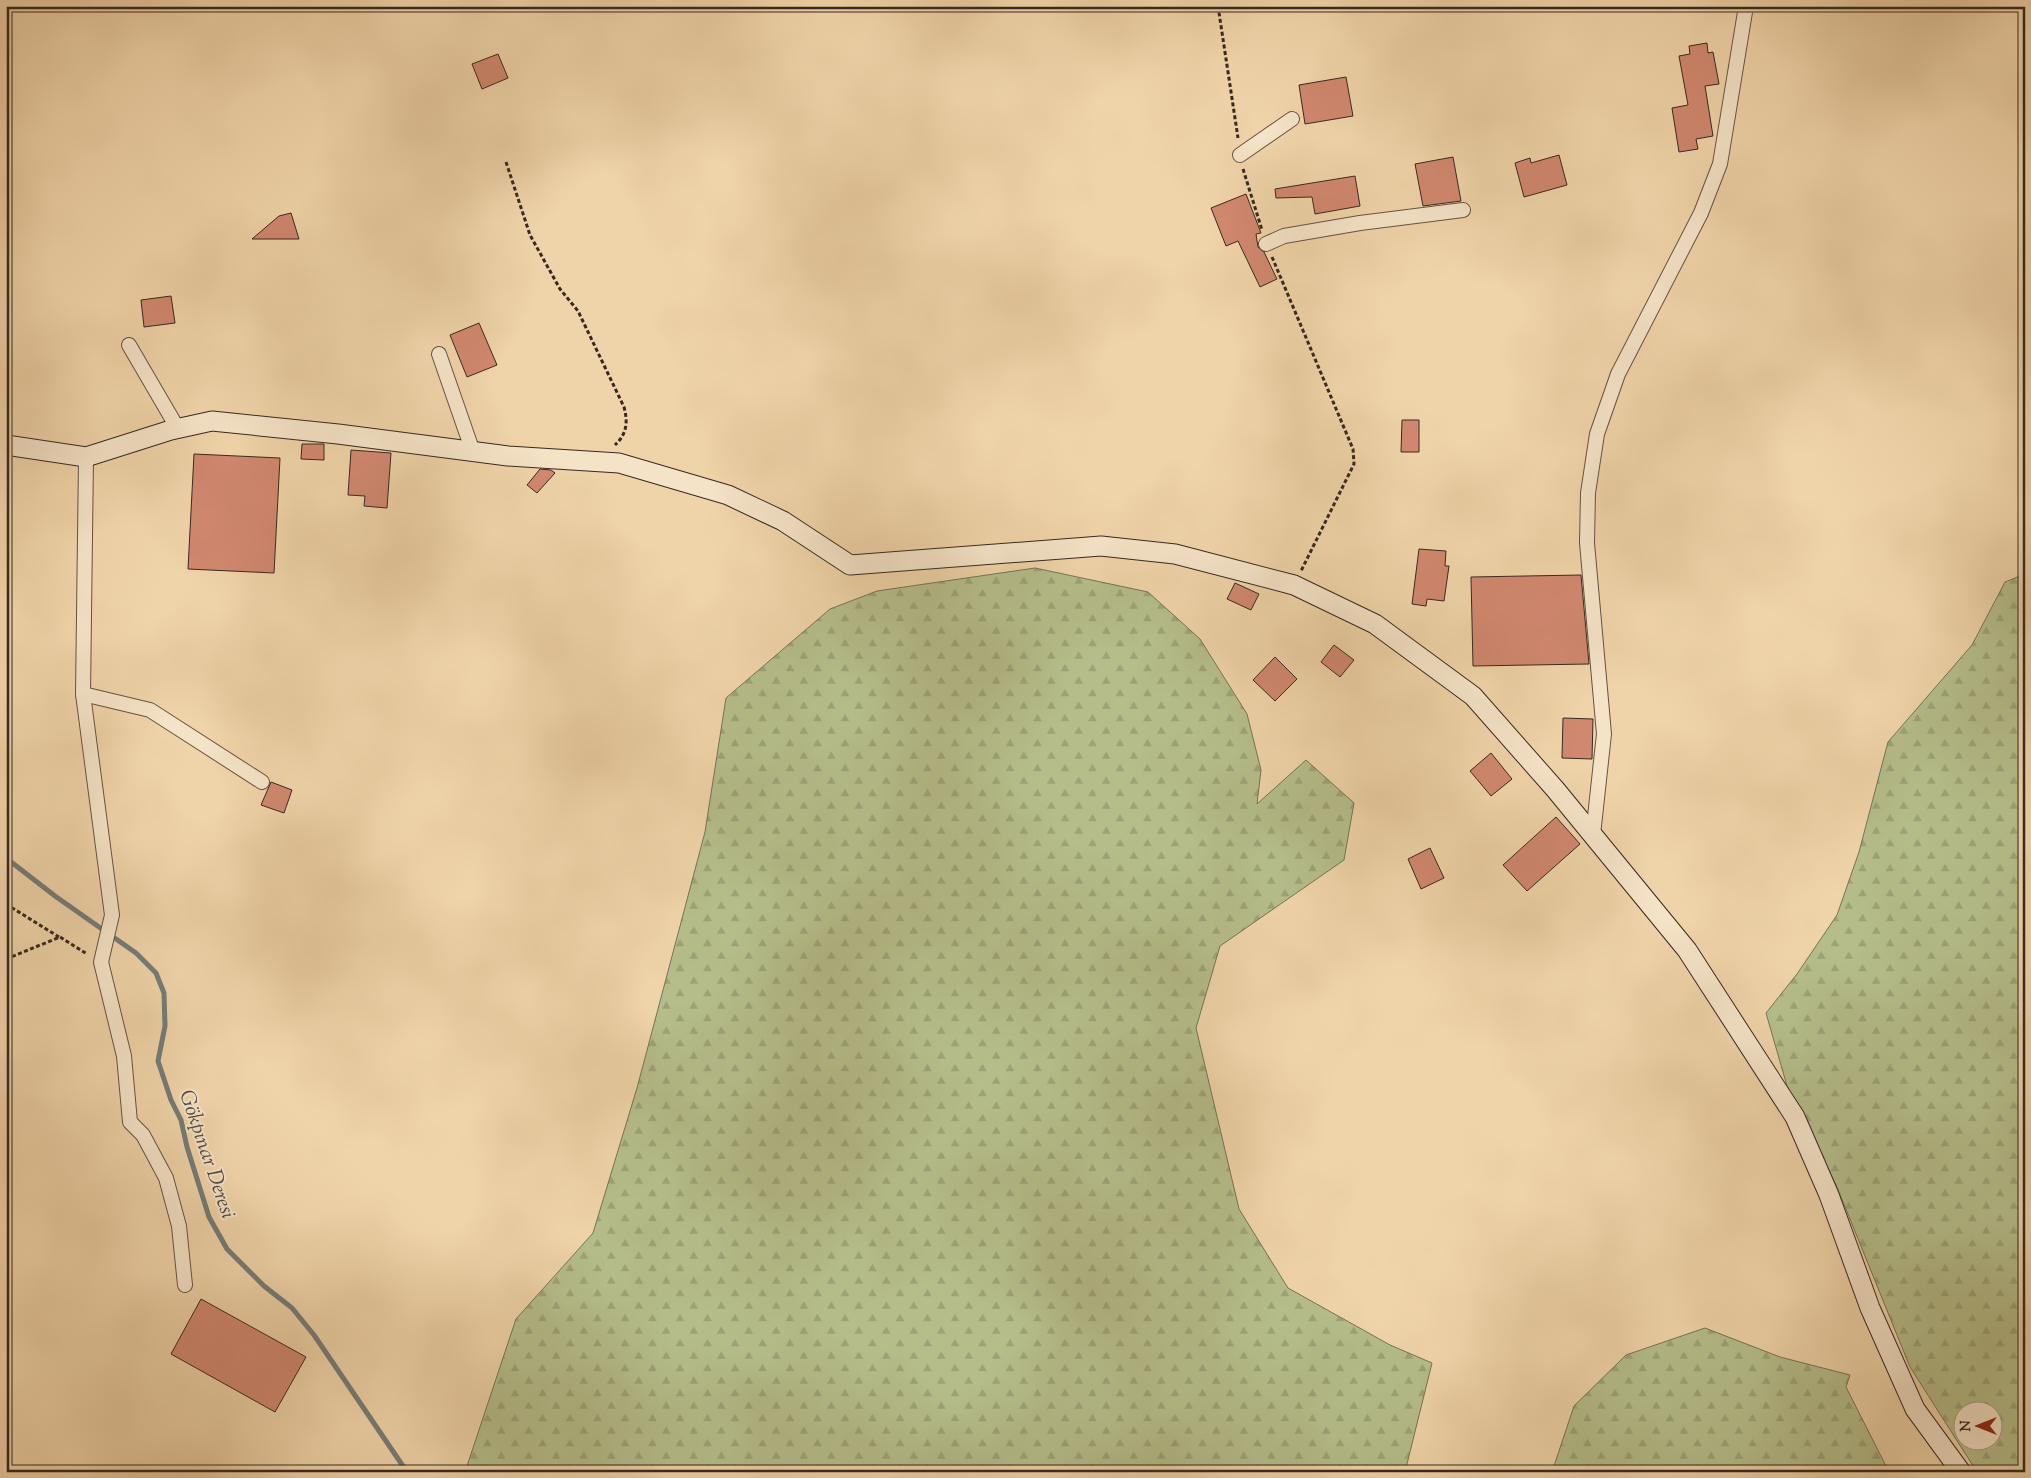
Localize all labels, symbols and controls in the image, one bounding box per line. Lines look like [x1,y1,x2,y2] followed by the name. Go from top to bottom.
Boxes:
[170,1086,242,1223] water label: Gökpınar Deresi
[1954,1400,2004,1450] north arrow
[1957,1420,1977,1432] text: N

